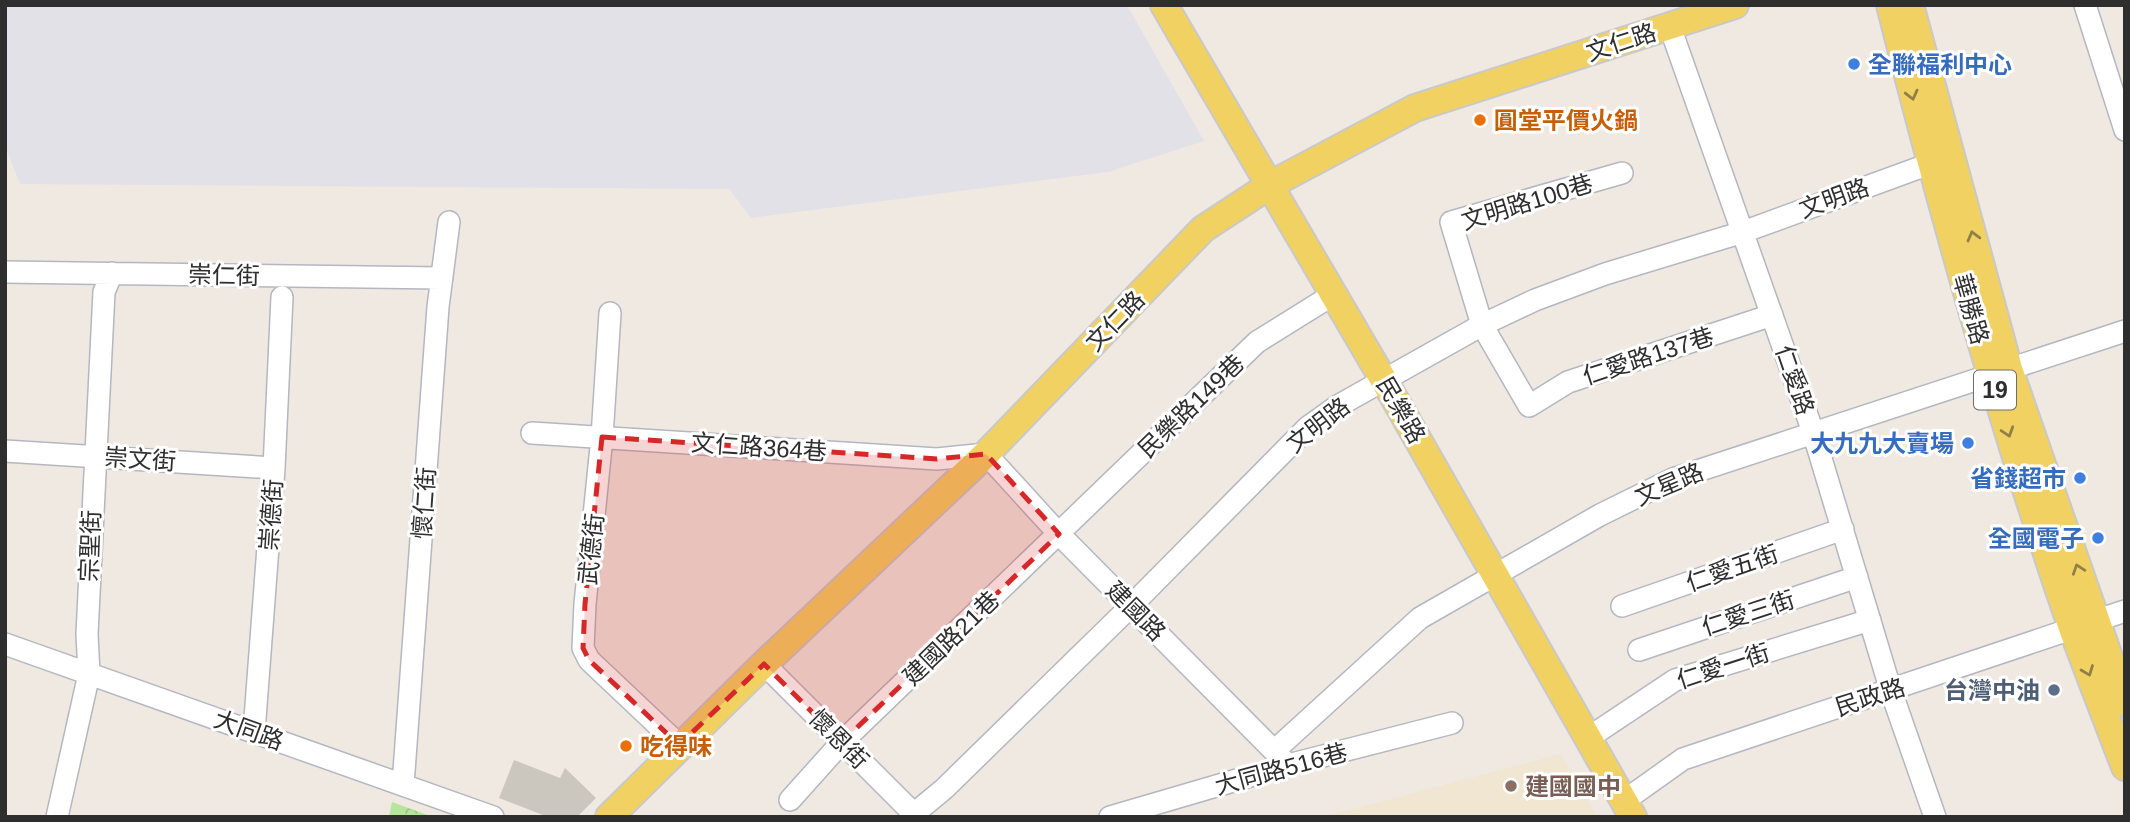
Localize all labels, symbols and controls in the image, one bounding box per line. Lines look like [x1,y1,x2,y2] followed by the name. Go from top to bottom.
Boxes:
[1583,18,1659,66] street label: 文仁路
[1868,51,2012,78] place label: 全聯福利中心
[1846,56,1862,72] marker: 全聯福利中心
[1904,89,1918,101] one-way arrow
[1494,107,1638,134] place label: 圓堂平價火鍋
[1472,112,1488,128] marker: 圓堂平價火鍋
[1458,169,1596,235] street label: 文明路100巷
[1796,173,1872,223] street label: 文明路
[1967,230,1982,242] one-way arrow
[188,261,260,289] street label: 崇仁街
[1948,271,1994,347] street label: 華勝路
[1080,286,1150,356] street label: 文仁路
[1579,322,1717,390] street label: 仁愛路137巷
[1771,342,1819,418] street label: 仁愛路
[1133,349,1249,463] street label: 民樂路149巷
[1974,370,2016,410] road number: 19
[1371,372,1431,448] street label: 民樂路
[1281,392,1355,458] street label: 文明路
[2000,425,2015,437] one-way arrow
[690,429,828,465] street label: 文仁路364巷
[1810,430,1954,457] place label: 大九九大賣場
[1960,435,1976,451] marker: 大九九大賣場
[103,443,177,475] street label: 崇文街
[1631,458,1707,510] street label: 文星路
[1970,465,2066,492] place label: 省錢超市
[408,466,440,540] street label: 懷仁街
[2072,470,2088,486] marker: 省錢超市
[255,478,287,552] street label: 崇德街
[75,510,105,582] street label: 宗聖街
[574,512,608,586] street label: 武德街
[1988,525,2084,552] place label: 全國電子
[2090,530,2106,546] marker: 全國電子
[1682,540,1782,596] street label: 仁愛五街
[2072,564,2086,576] one-way arrow
[1101,576,1171,646] street label: 建國路
[1698,585,1798,641] street label: 仁愛三街
[897,586,1005,690] street label: 建國路21巷
[1673,638,1773,694] street label: 仁愛一街
[2080,664,2094,676] one-way arrow
[1832,673,1908,721] street label: 民政路
[1944,677,2040,704] place label: 台灣中油
[2046,682,2062,698] marker: 台灣中油
[804,704,874,774] street label: 懷恩街
[211,705,287,755] street label: 大同路
[640,733,712,760] place label: 吃得味
[618,738,634,754] marker: 吃得味
[1212,738,1350,800] street label: 大同路516巷
[1525,773,1621,800] place label: 建國國中
[1503,778,1519,794] marker: 建國國中

